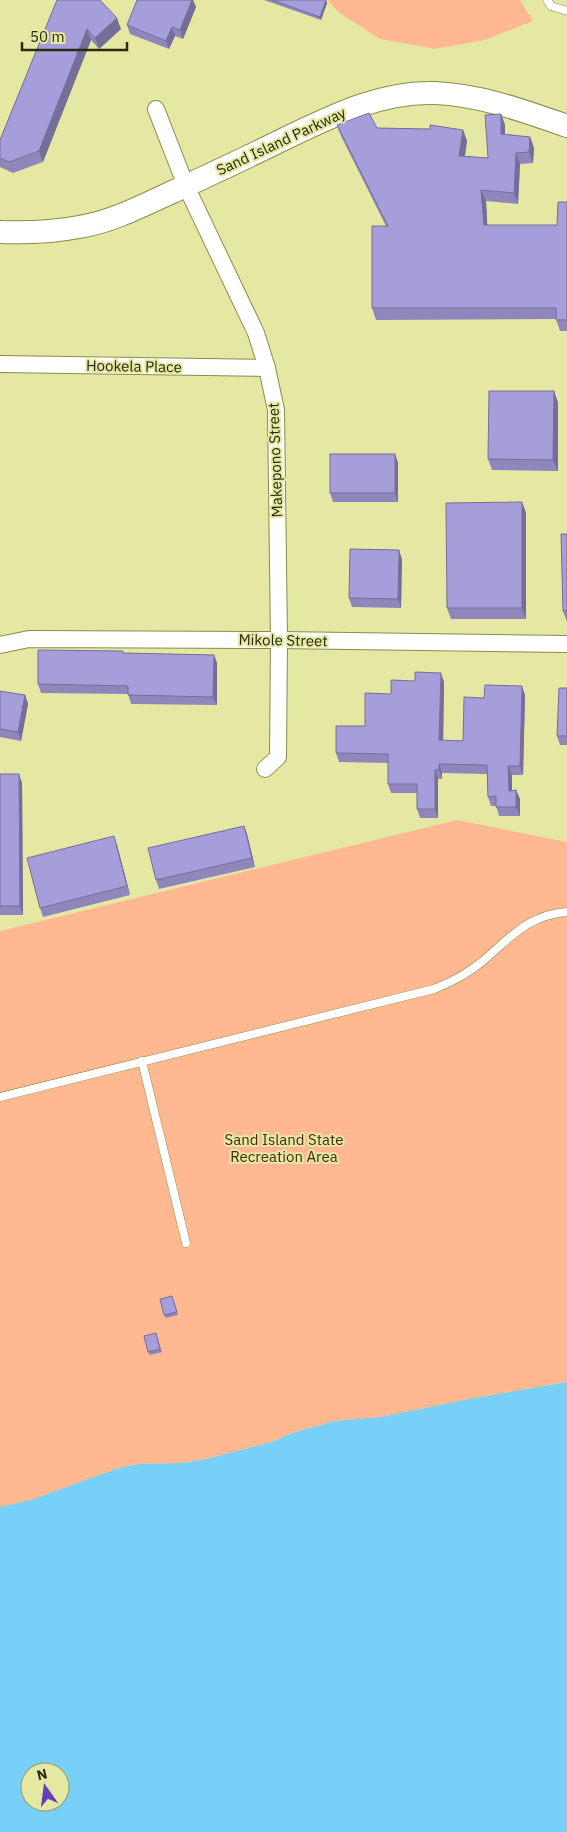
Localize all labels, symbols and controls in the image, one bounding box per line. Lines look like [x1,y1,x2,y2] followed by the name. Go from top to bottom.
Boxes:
[22,20,128,52] scale bar
[30,27,65,46] text: 50 m
[213,102,349,179] street label: Sand Island Parkway
[86,356,182,376] street label: Hookela Place
[264,402,286,518] street label: Makepono Street
[238,630,328,650] street label: Mikole Street
[224,1130,344,1166] park label: Sand Island State Recreation Area
[20,1762,70,1812] north arrow
[35,1764,49,1784] text: N

